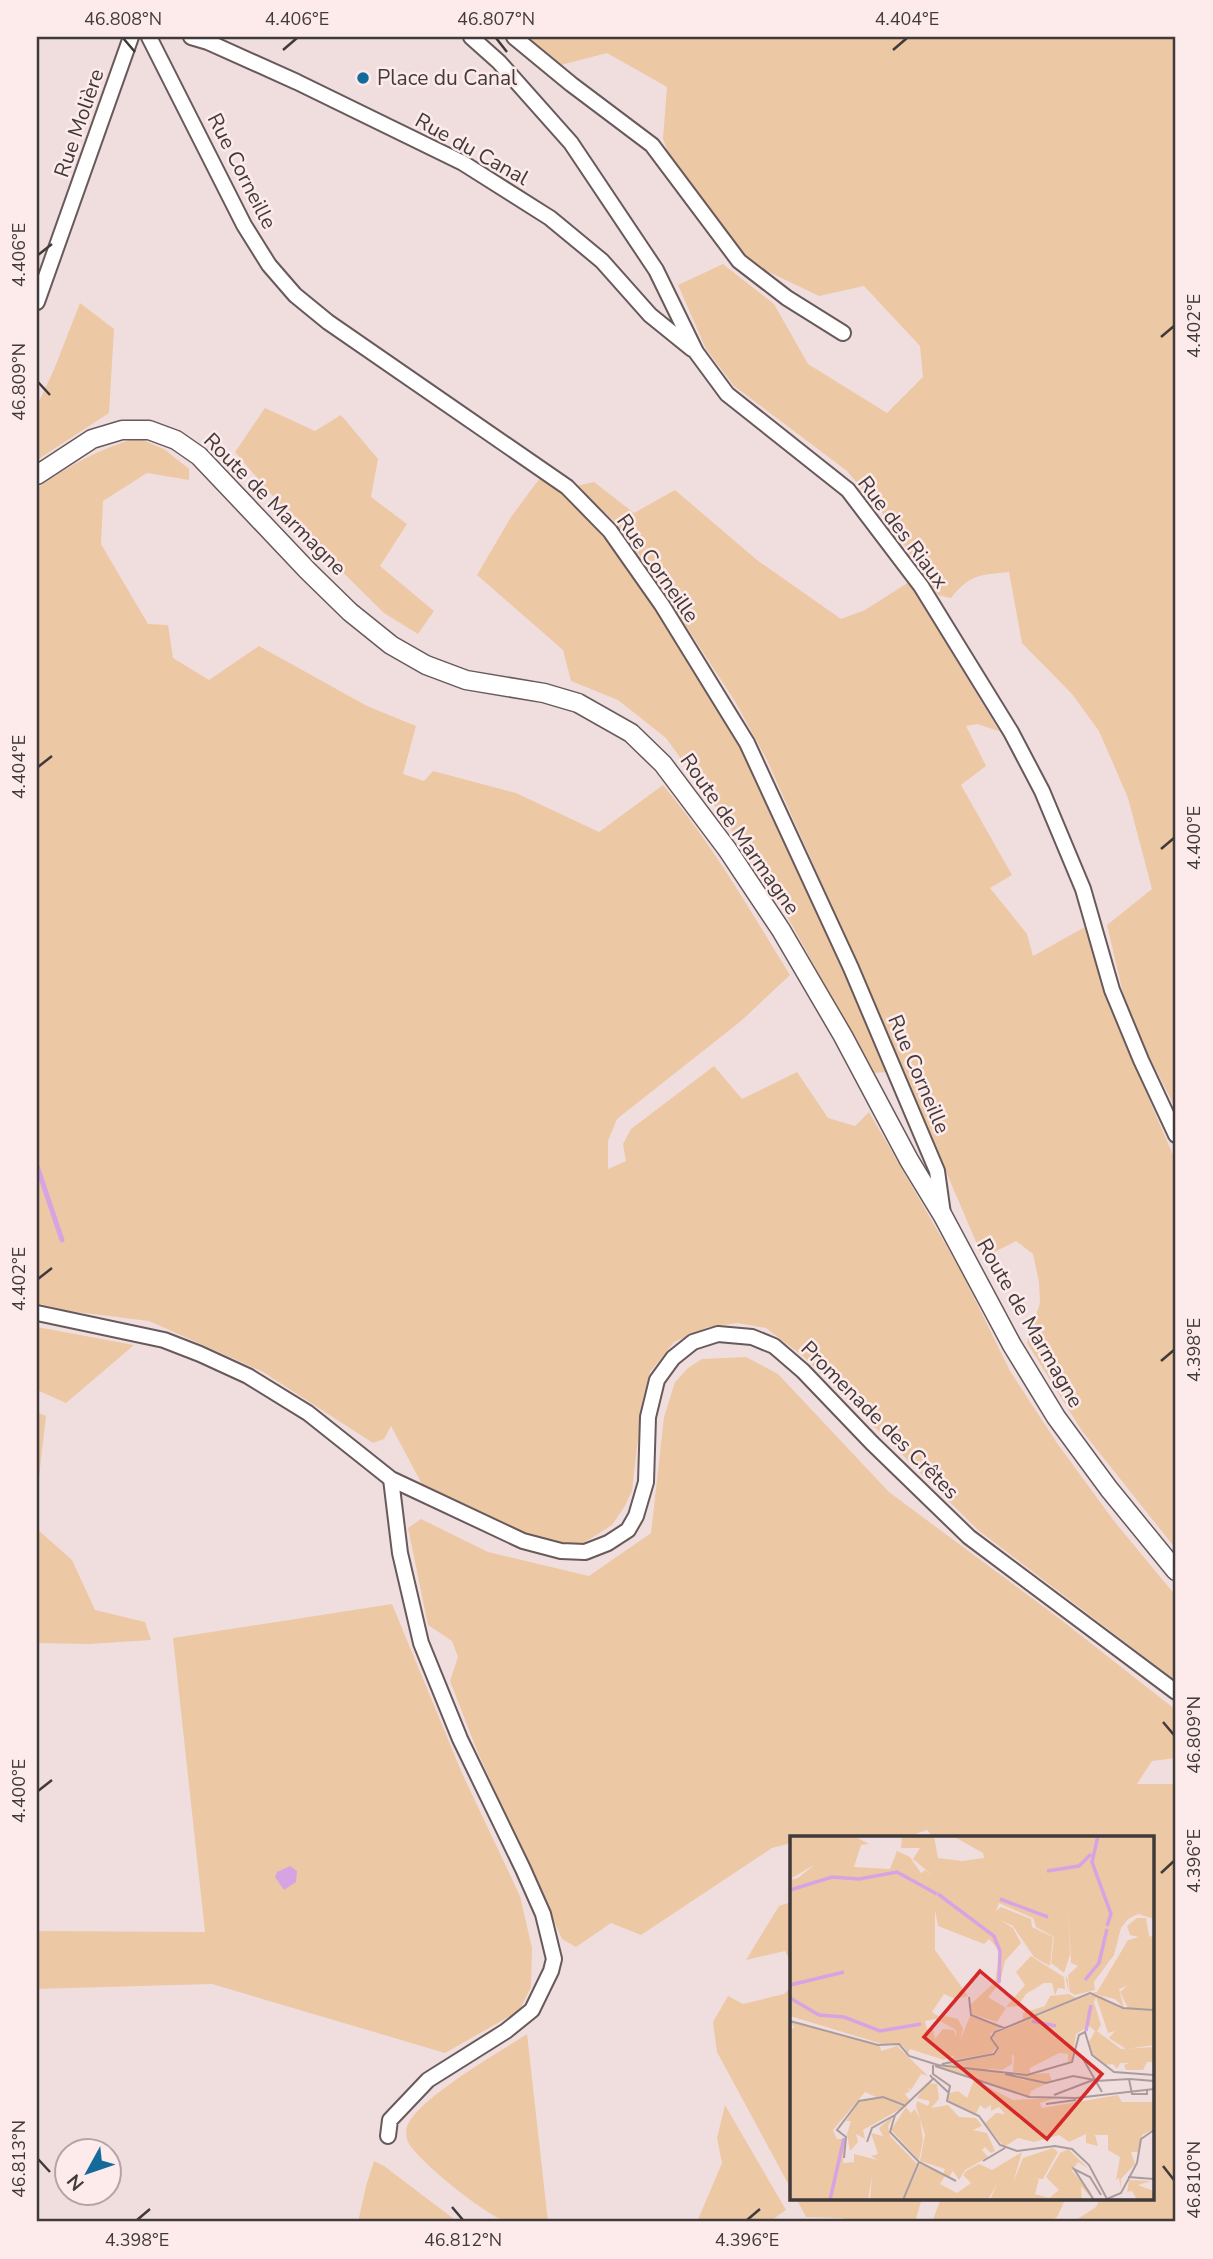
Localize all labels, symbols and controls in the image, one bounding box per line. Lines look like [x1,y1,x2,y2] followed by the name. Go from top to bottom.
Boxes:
[84,7,162,31] text: 46.808°N
[265,7,329,31] text: 4.406°E
[457,7,535,31] text: 46.807°N
[875,7,939,31] text: 4.404°E
[377,64,518,92] place label: Place du Canal
[47,65,111,181] street label: Rue Molière
[355,70,371,86] marker: Place du Canal
[410,106,535,192] street label: Rue du Canal
[201,108,283,234] street label: Rue Corneille
[7,223,31,287] text: 4.406°E
[1182,294,1206,358] text: 4.402°E
[7,343,31,421] text: 46.809°N
[198,427,352,581] street label: Route de Marmagne
[851,470,955,594] street label: Rue des Riaux
[610,508,706,628] street label: Rue Corneille
[7,735,31,799] text: 4.404°E
[674,748,806,920] street label: Route de Marmagne
[1182,806,1206,870] text: 4.400°E
[881,1010,957,1138] street label: Rue Corneille
[970,1233,1090,1413] street label: Route de Marmagne
[7,1247,31,1311] text: 4.402°E
[1182,1318,1206,1382] text: 4.398°E
[795,1335,965,1505] street label: Promenade des Crêtes
[1182,1696,1206,1774] text: 46.809°N
[7,1759,31,1823] text: 4.400°E
[1182,1829,1206,1893] text: 4.396°E
[790,1836,1154,2200] inset map
[7,2120,31,2198] text: 46.813°N
[52,2136,122,2206] north arrow
[1182,2141,1206,2219] text: 46.810°N
[61,2168,90,2196] text: N
[105,2228,169,2252] text: 4.398°E
[424,2228,502,2252] text: 46.812°N
[715,2228,779,2252] text: 4.396°E

